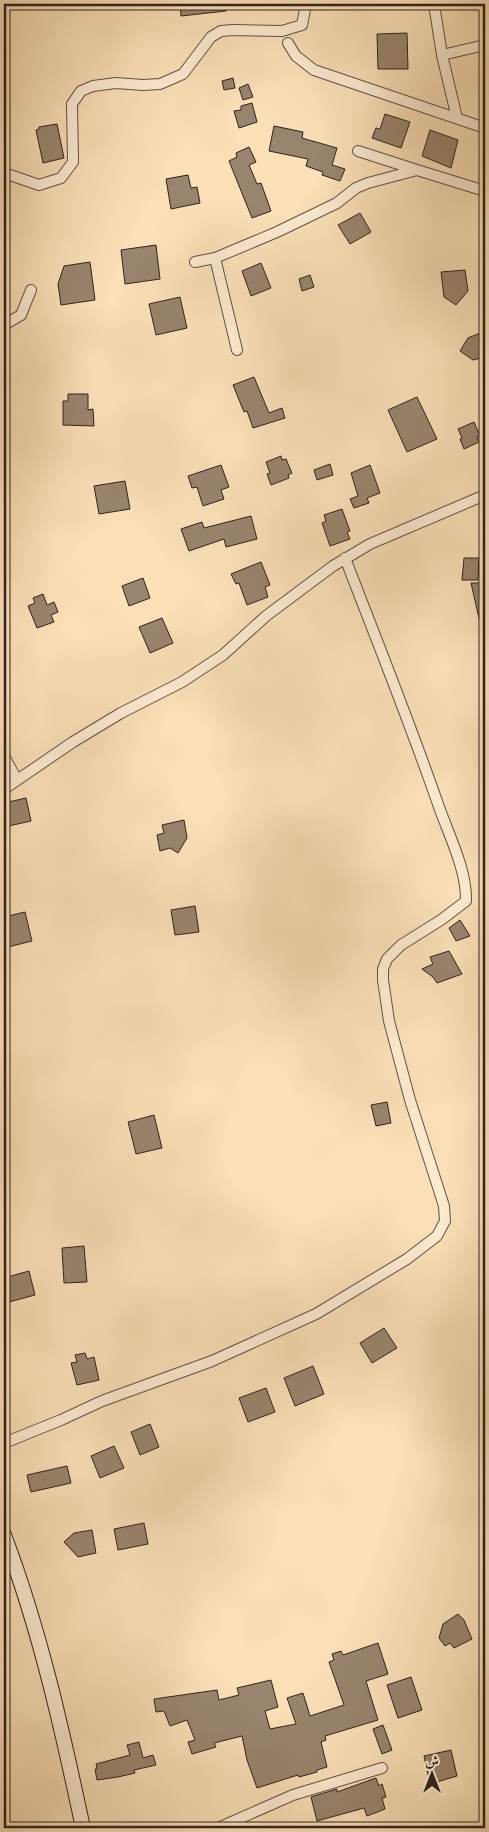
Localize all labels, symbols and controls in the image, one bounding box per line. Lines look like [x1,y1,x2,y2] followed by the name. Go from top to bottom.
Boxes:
[406,1750,456,1800] north arrow
[425,1751,439,1771] text: ش

